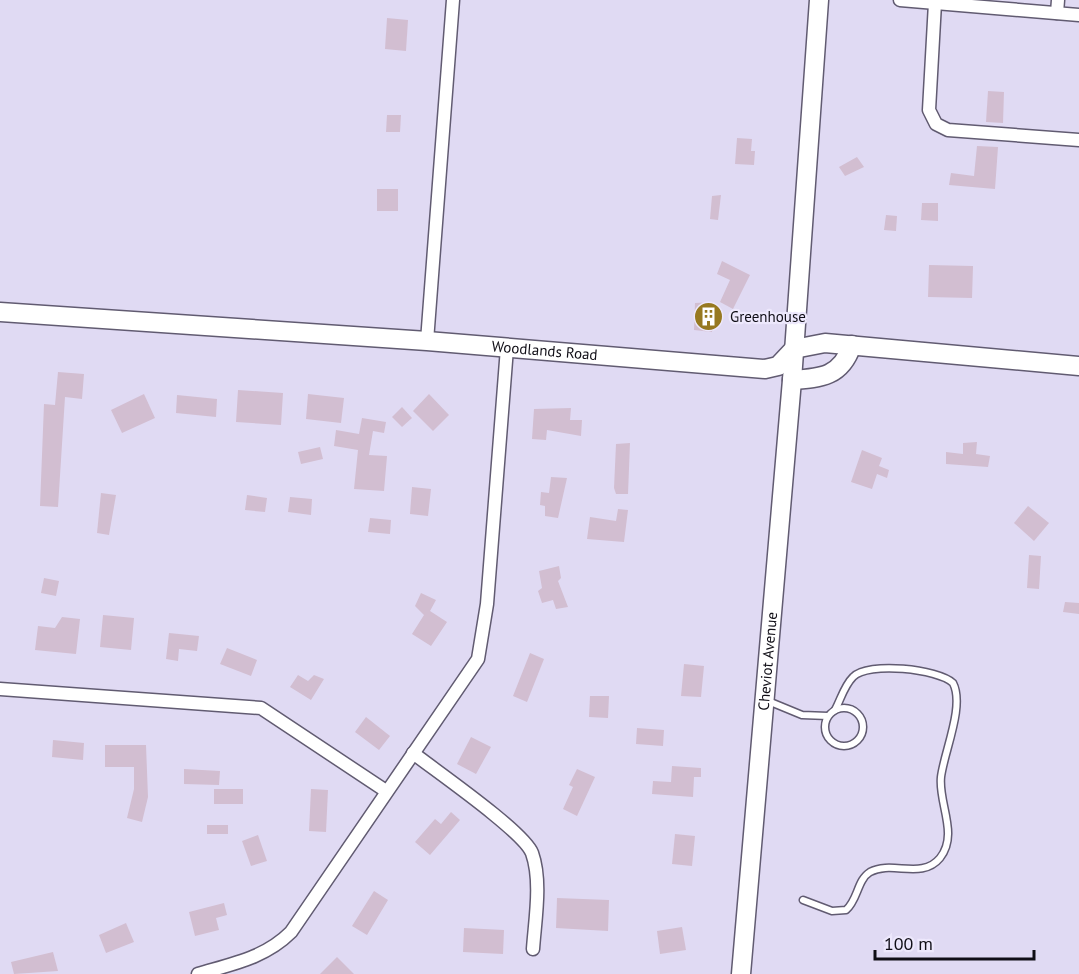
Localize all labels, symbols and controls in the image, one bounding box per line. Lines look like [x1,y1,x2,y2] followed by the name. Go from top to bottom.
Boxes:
[693,301,725,333] building icon: Greenhouse
[730,307,806,326] place label: Greenhouse
[491,336,598,364] street label: Woodlands Road
[754,611,781,711] street label: Cheviot Avenue
[875,923,1034,961] scale bar
[884,932,933,955] text: 100 m

